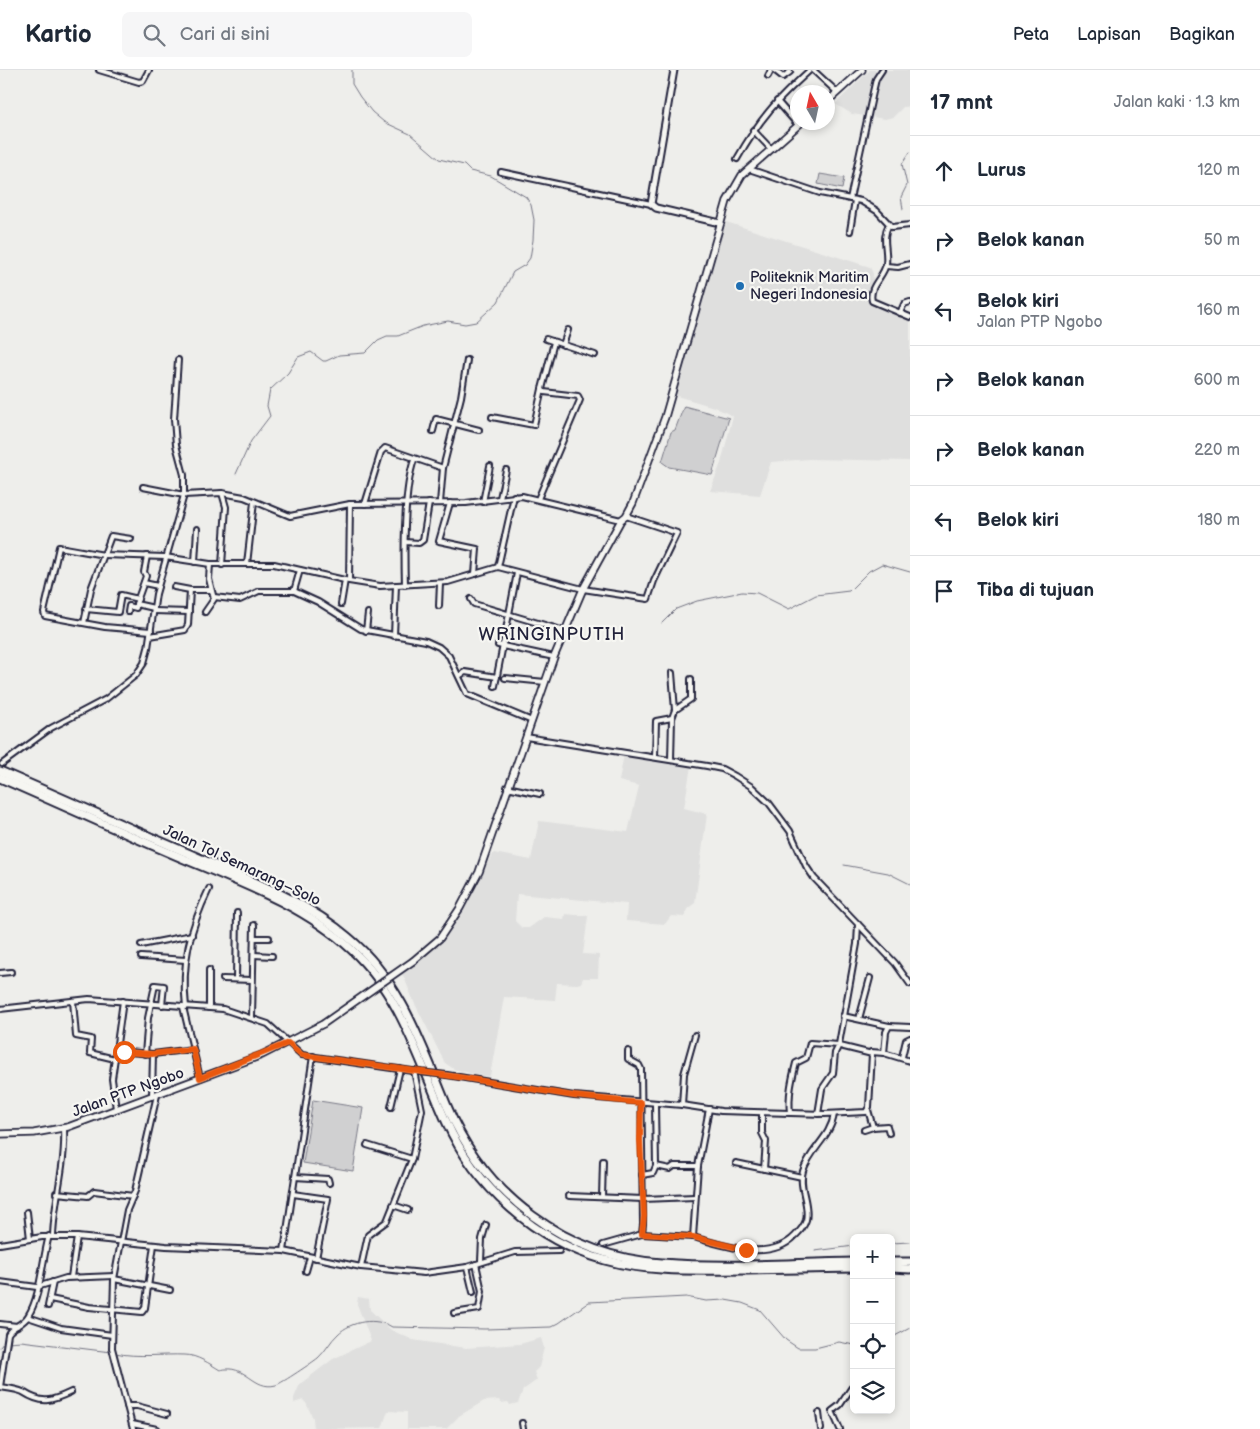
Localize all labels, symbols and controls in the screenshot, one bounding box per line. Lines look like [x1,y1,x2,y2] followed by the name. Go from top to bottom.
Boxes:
[122,12,472,57] search box
[25,20,92,49] text: Kartio
[140,21,168,49] icon: search
[180,23,270,46] text: Cari di sini
[1013,24,1049,45] text: Peta
[1077,24,1141,45] text: Lapisan
[1169,24,1235,45] text: Bagikan
[790,85,835,130] north arrow
[930,90,993,115] text: 17 mnt
[1114,93,1240,112] text: Jalan kaki · 1.3 km
[930,157,958,185] icon: ahead
[977,159,1026,182] text: Lurus
[1197,161,1240,180] text: 120 m
[930,227,958,255] icon: right
[977,229,1085,252] text: Belok kanan
[1204,231,1240,250] text: 50 m
[750,268,869,304] place label: Politeknik Maritim Negeri Indonesia
[734,280,746,292] marker: Politeknik Maritim Negeri Indonesia
[977,290,1059,313] text: Belok kiri
[930,297,958,325] icon: left
[1197,301,1240,320] text: 160 m
[977,313,1103,332] text: Jalan PTP Ngobo
[930,367,958,395] icon: right
[977,369,1085,392] text: Belok kanan
[1194,371,1240,390] text: 600 m
[930,437,958,465] icon: right
[977,439,1085,462] text: Belok kanan
[1194,441,1240,460] text: 220 m
[930,507,958,535] icon: left
[977,509,1059,532] text: Belok kiri
[1198,511,1240,530] text: 180 m
[930,577,958,605] icon: arrive
[977,579,1094,602] text: Tiba di tujuan
[479,624,625,645] district label: WRINGINPUTIH
[160,821,324,910] street label: Jalan Tol Semarang–Solo
[113,1041,136,1064] route start
[70,1063,187,1122] street label: Jalan PTP Ngobo
[850,1234,895,1414] map controls
[850,1234,895,1279] button: +
[735,1239,758,1262] route end
[850,1279,895,1324] button: −
[850,1324,895,1369] button: locate
[850,1369,895,1414] button: layers

